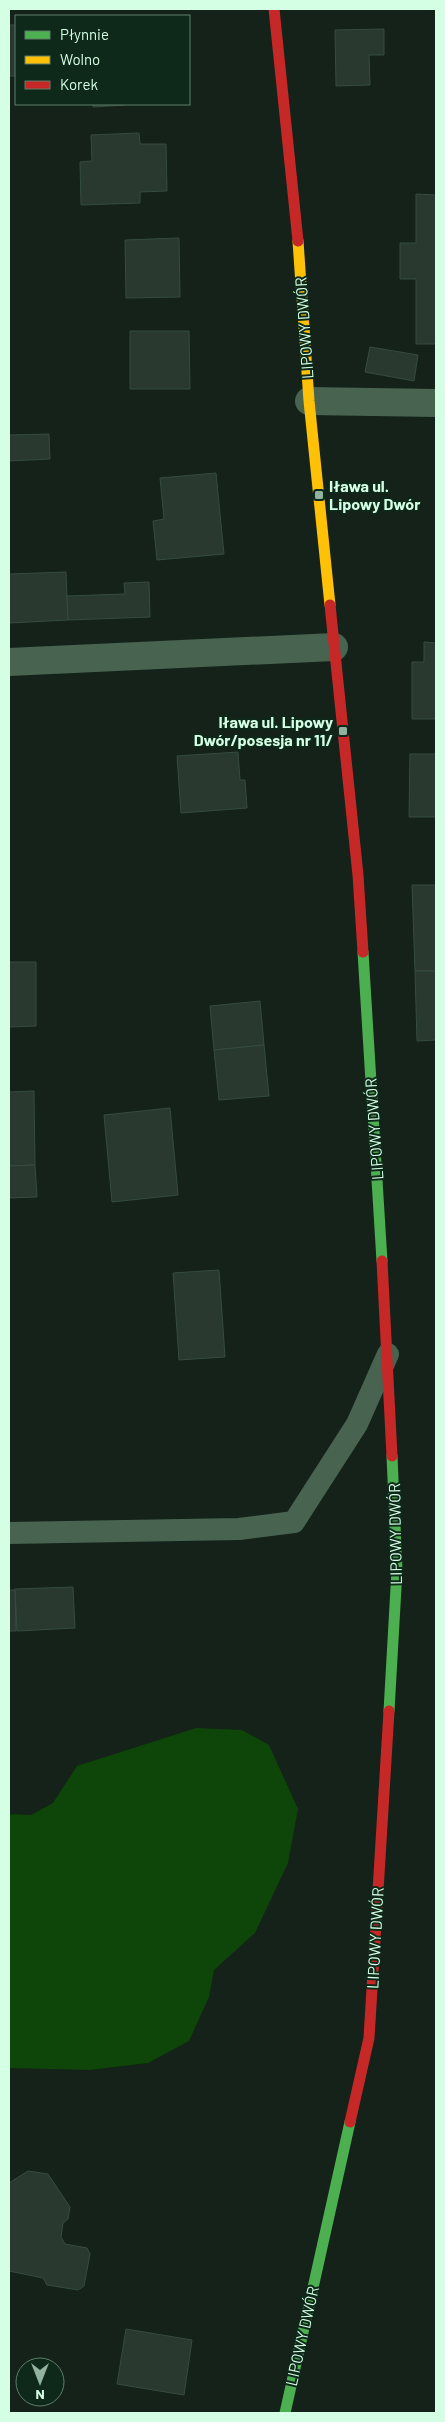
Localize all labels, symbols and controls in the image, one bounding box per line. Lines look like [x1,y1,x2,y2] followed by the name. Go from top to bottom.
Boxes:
[15,15,190,105] legend
[60,25,109,43] text: Płynnie
[60,50,100,68] text: Wolno
[60,75,98,93] text: Korek
[290,276,317,380] street label: LIPOWY DWÓR
[329,476,420,513] place label: Iława ul. Lipowy Dwór
[313,489,325,501] marker: Iława ul. Lipowy Dwór
[194,712,333,749] place label: Iława ul. Lipowy Dwór/posesja nr 11/
[337,725,349,737] marker: Iława ul. Lipowy Dwór/posesja nr 11/
[360,1077,387,1181] street label: LIPOWY DWÓR
[384,1483,405,1585] street label: LIPOWY DWÓR
[362,1886,387,1989] street label: LIPOWY DWÓR
[281,2284,322,2388] street label: LIPOWY DWÓR
[15,2357,65,2407] north arrow
[35,2387,45,2404] text: N

